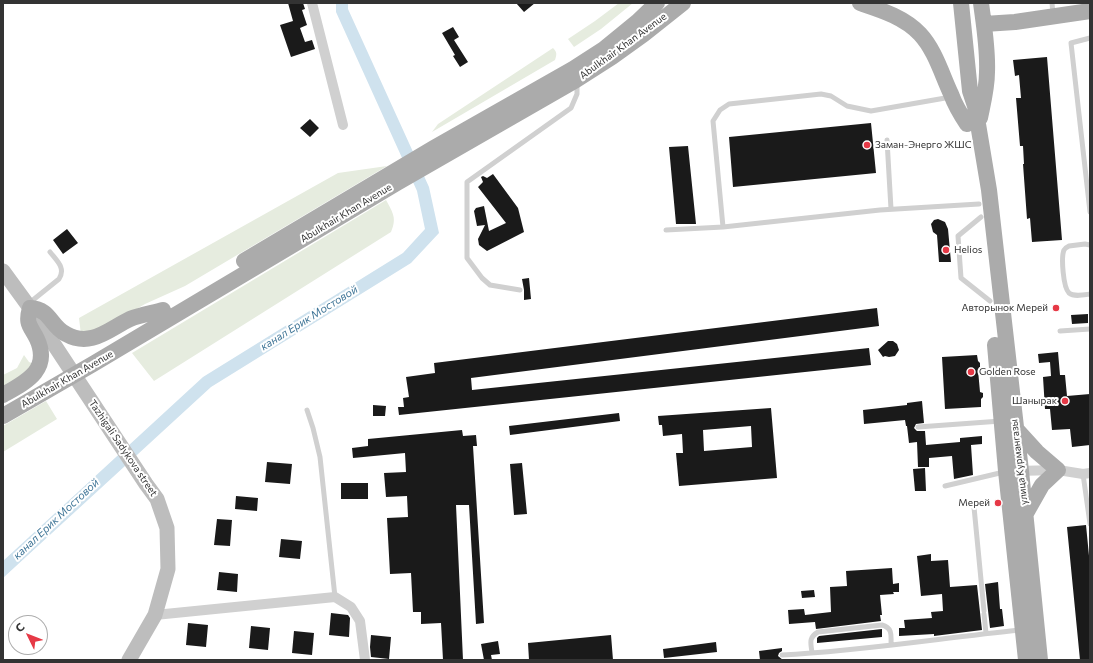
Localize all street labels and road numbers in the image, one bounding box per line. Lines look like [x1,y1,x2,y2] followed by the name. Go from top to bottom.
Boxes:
[577,10,669,82] street label: Abulkhair Khan Avenue
[298,181,394,245] street label: Abulkhair Khan Avenue
[19,348,115,410] street label: Abulkhair Khan Avenue
[86,397,160,499] street label: Tazhigali Sadykova street
[1008,418,1030,506] street label: улица Курмангазы

